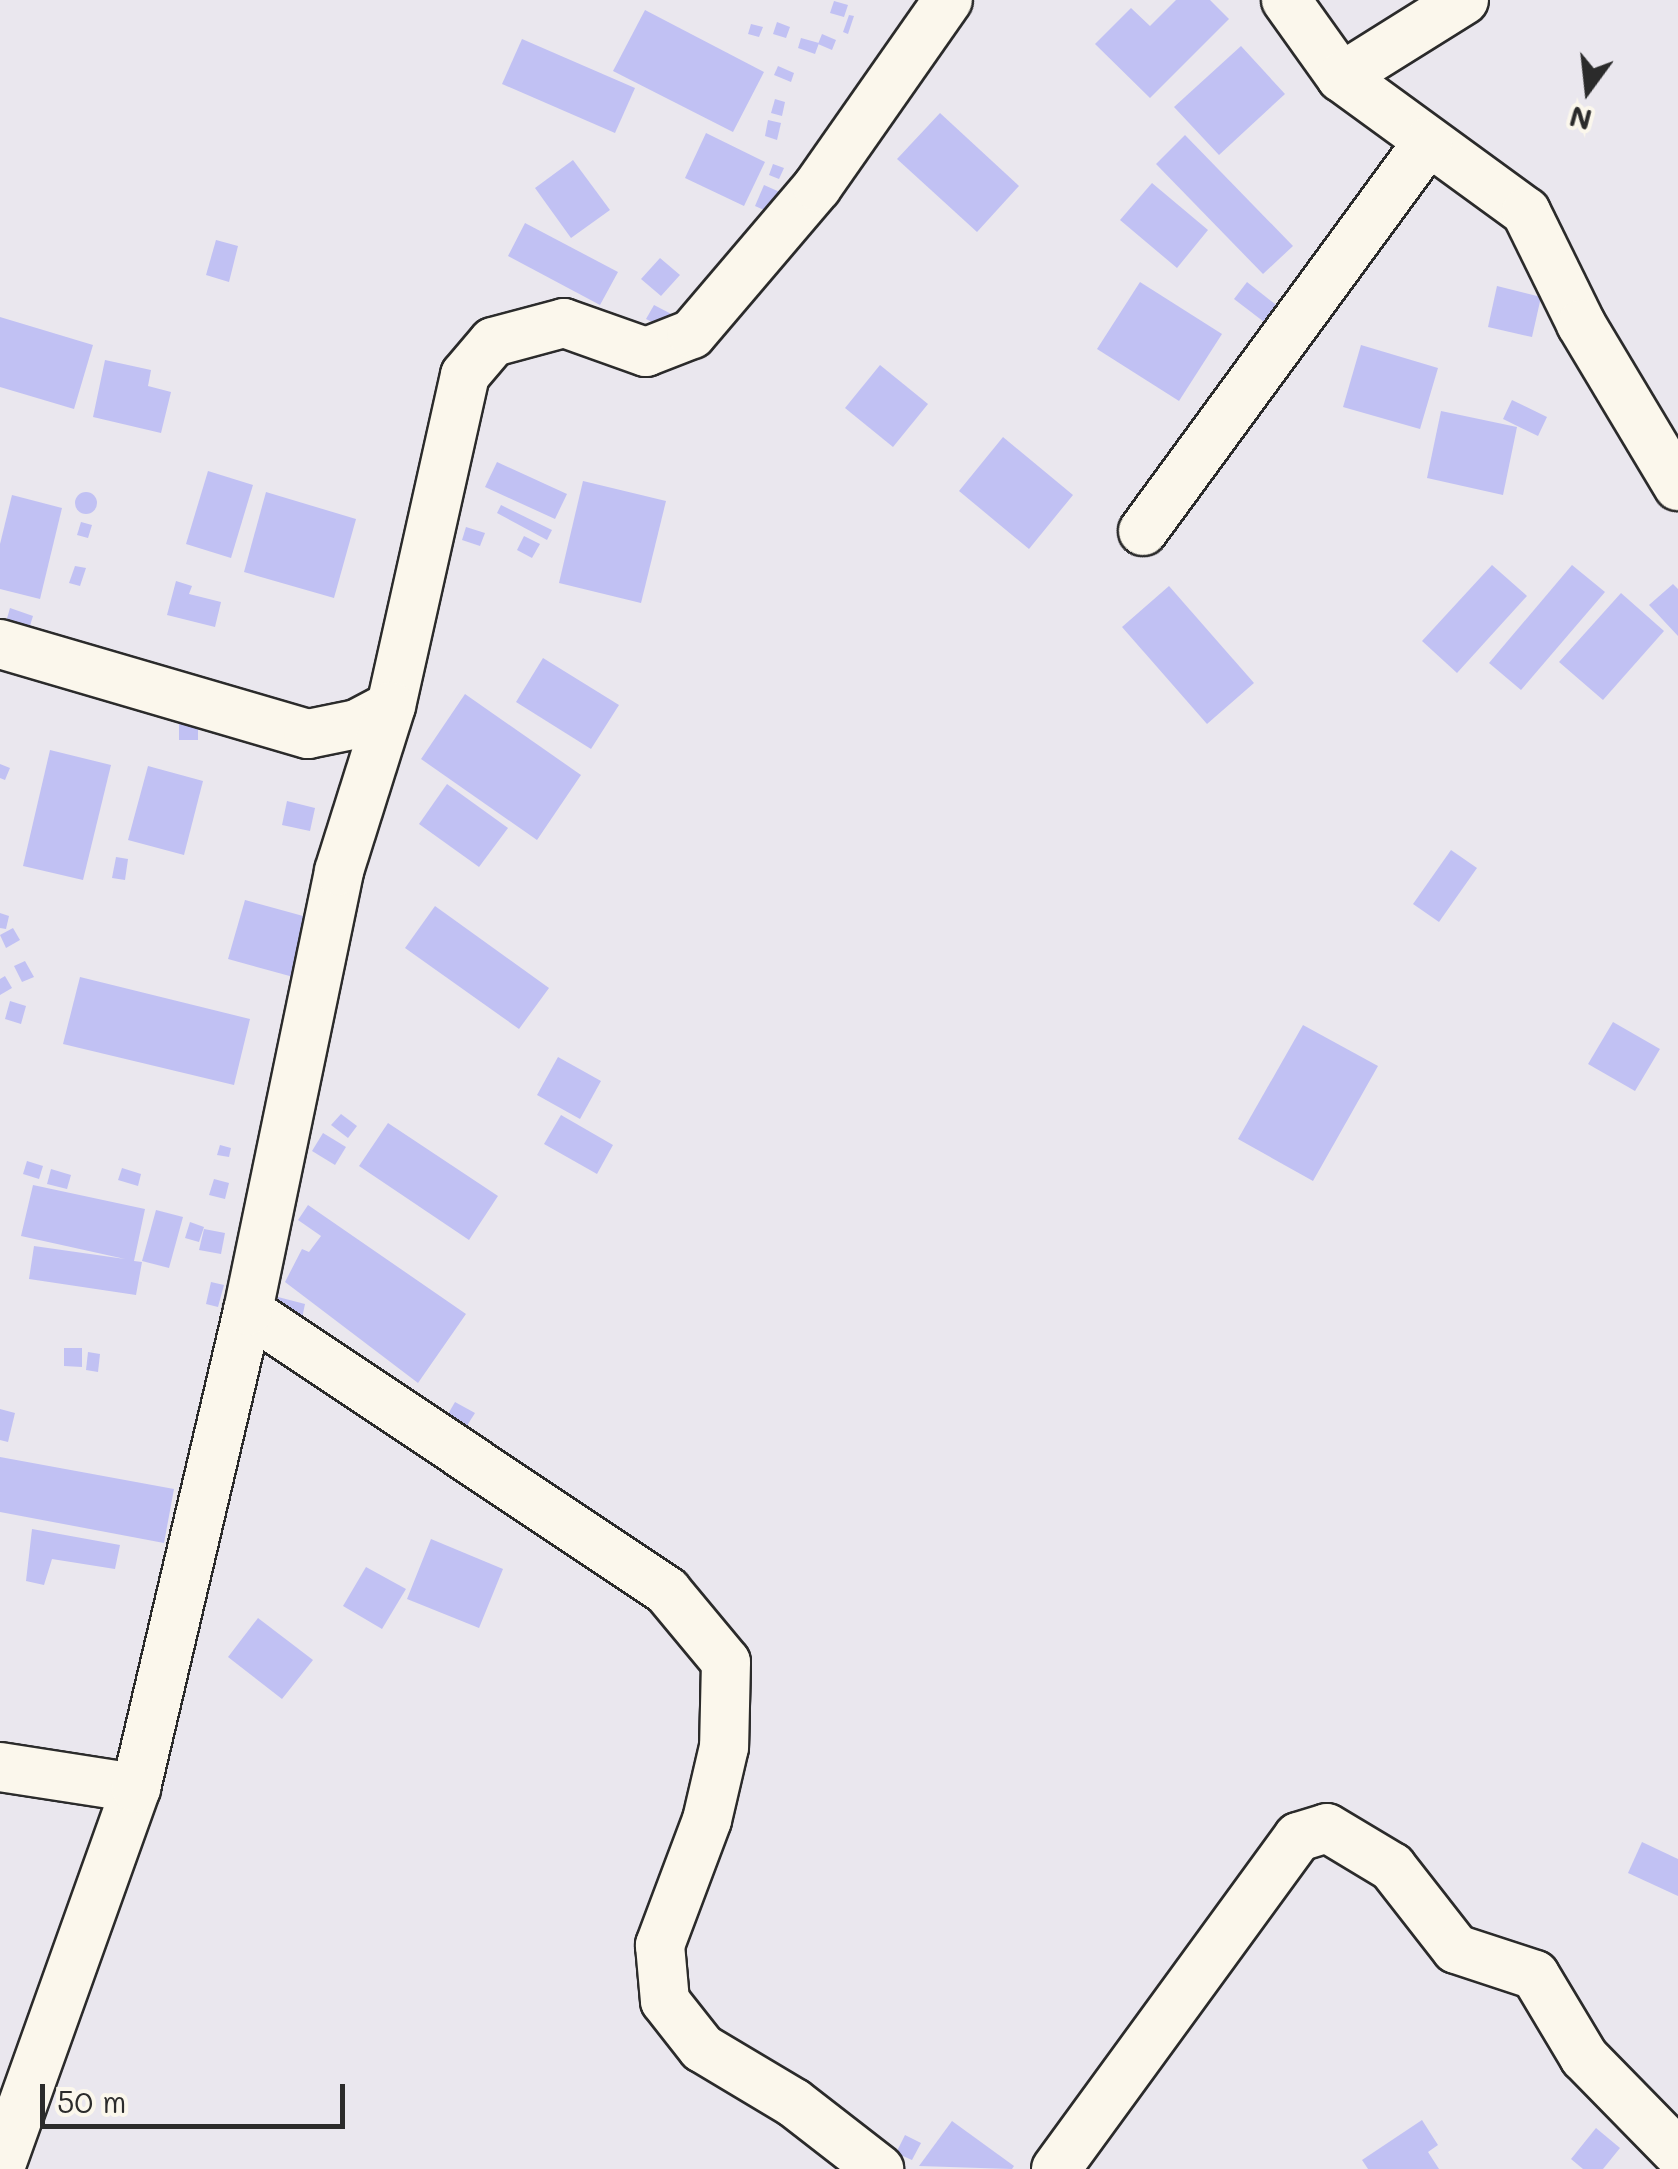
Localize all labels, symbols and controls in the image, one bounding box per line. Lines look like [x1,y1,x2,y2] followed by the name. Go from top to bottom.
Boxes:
[1538,40,1638,140] north arrow
[1565,99,1595,139] text: N
[45,2064,350,2126] scale bar
[57,2081,127,2121] text: 50 m

